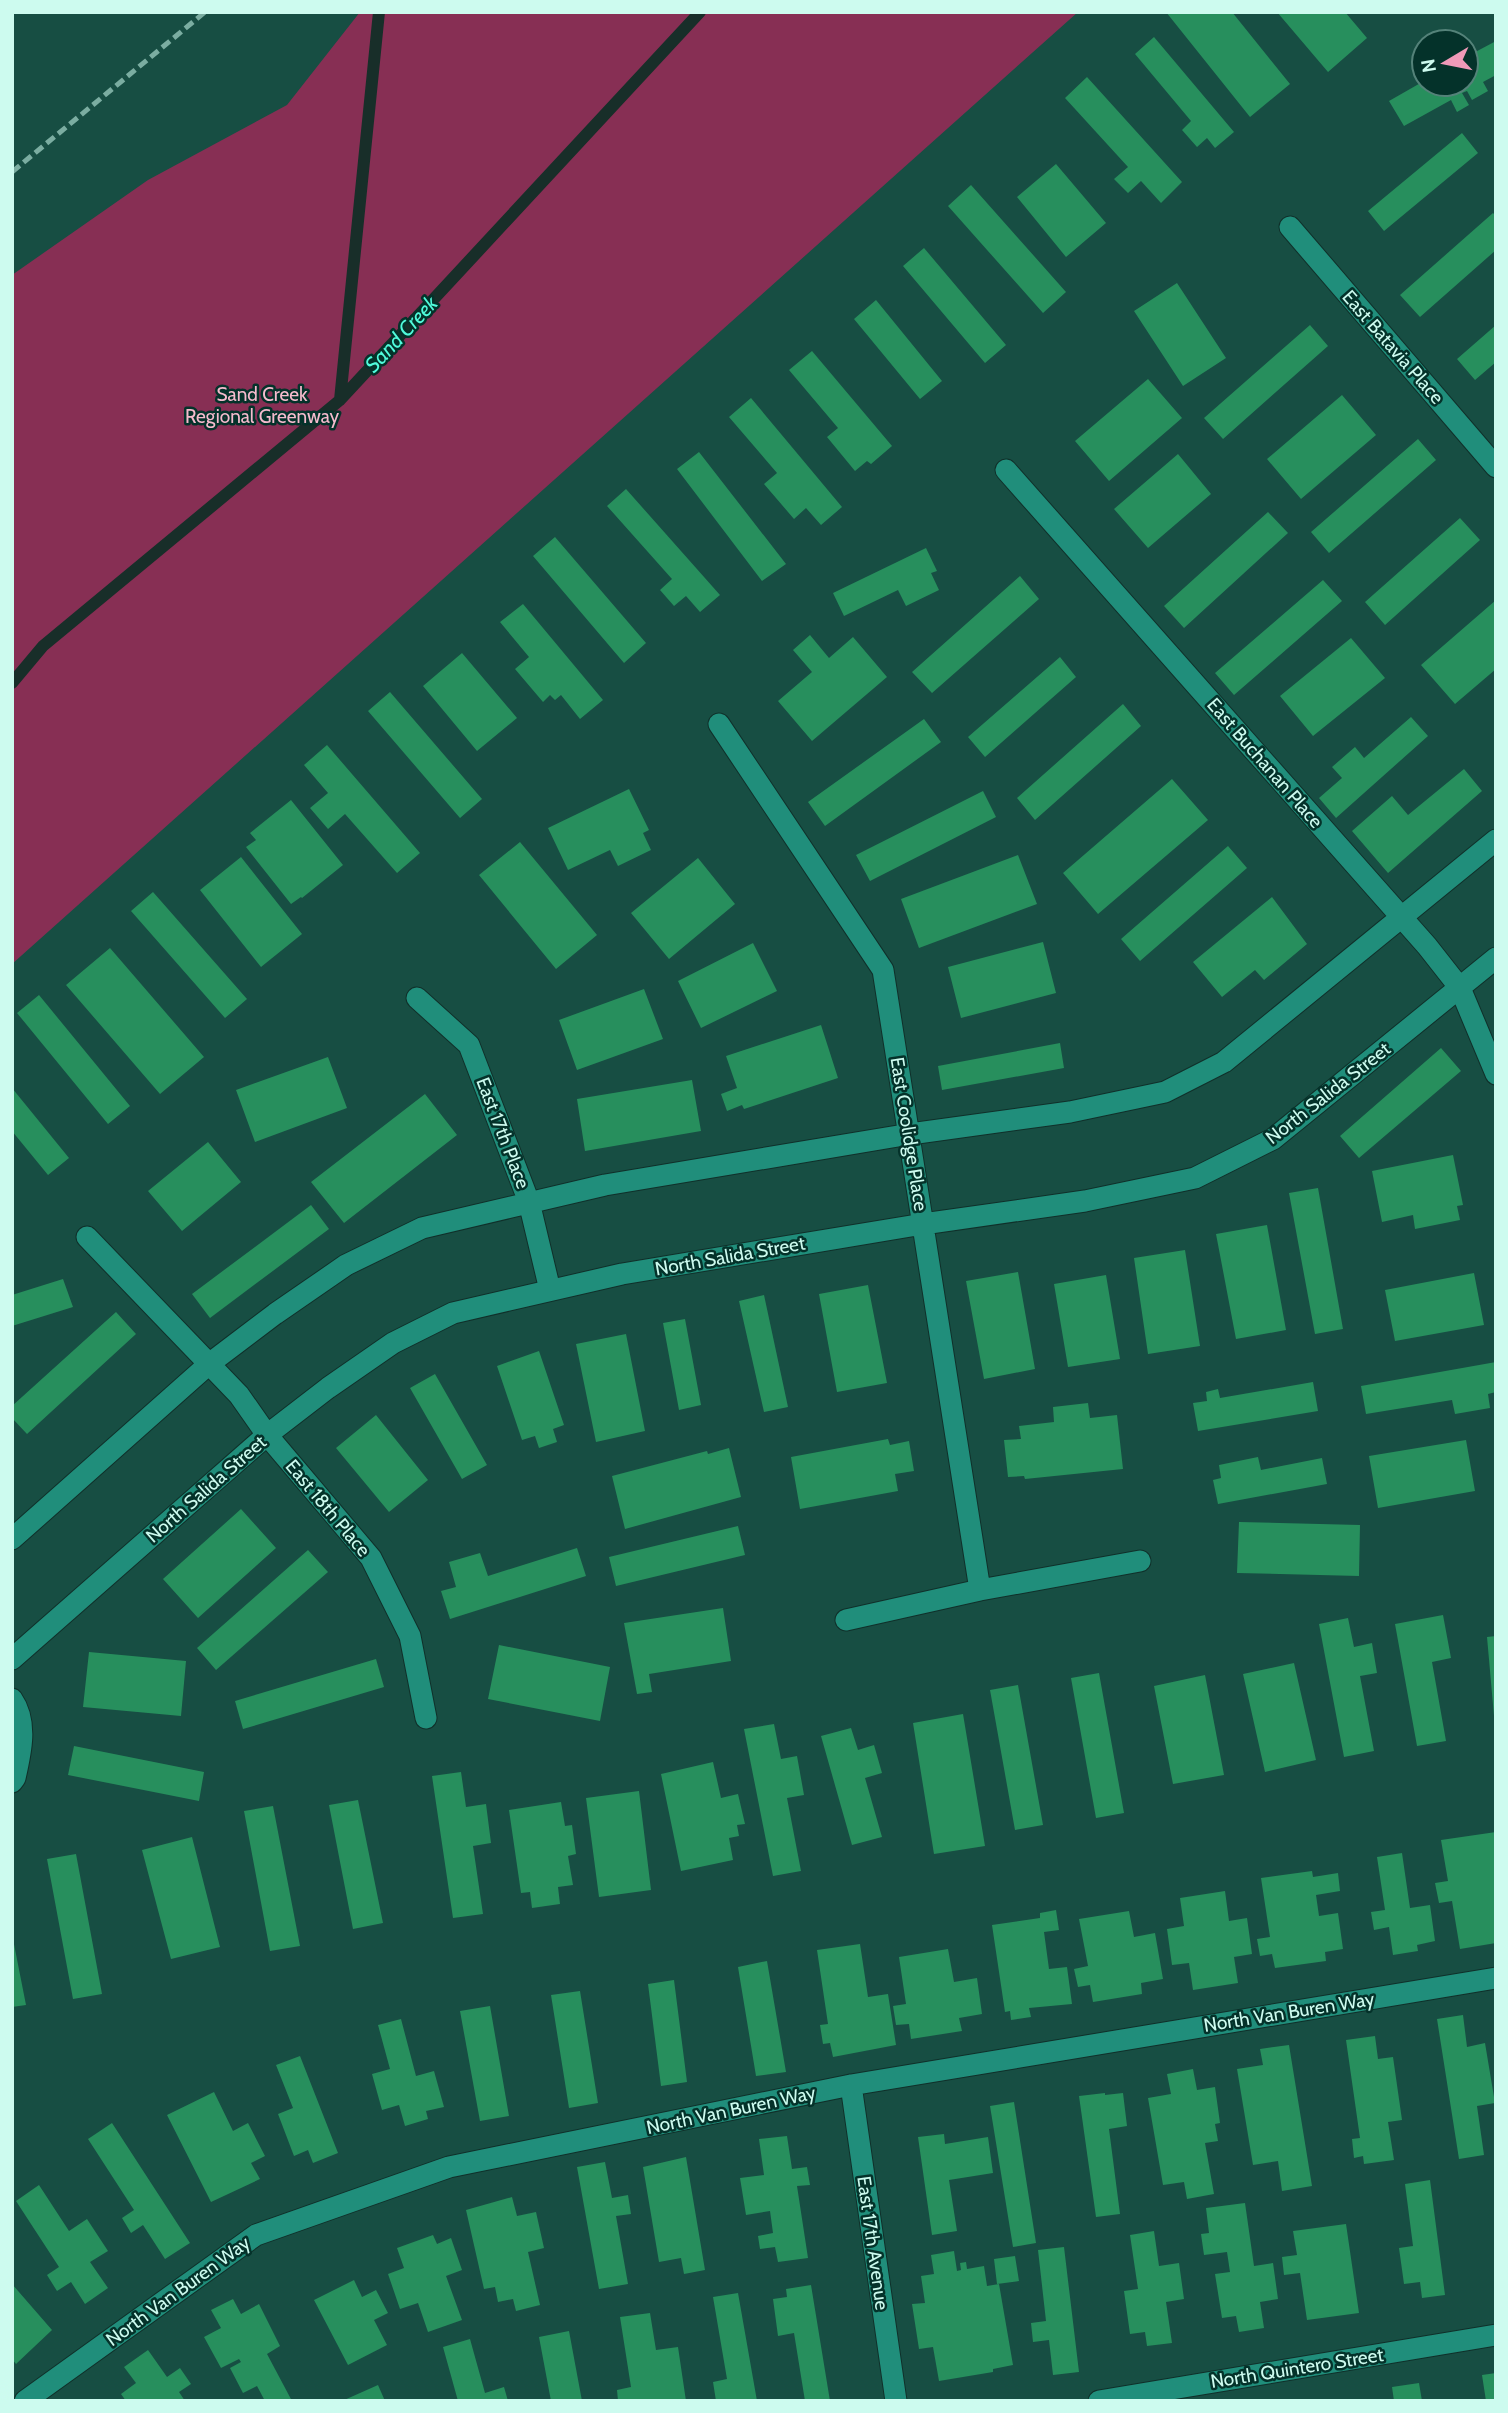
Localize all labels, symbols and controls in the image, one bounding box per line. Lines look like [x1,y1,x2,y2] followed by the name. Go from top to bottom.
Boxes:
[1410,28,1480,98] north arrow
[1416,57,1441,74] text: N
[1337,285,1449,409] street label: East Batavia Place
[359,290,443,377] water label: Sand Creek
[185,383,339,428] park label: Sand Creek Regional Greenway
[1202,693,1328,833] street label: East Buchanan Place
[1261,1037,1395,1149] street label: North Salida Street
[885,1055,933,1213] street label: East Coolidge Place
[471,1074,535,1192] street label: East 17th Place
[653,1231,807,1281] street label: North Salida Street
[141,1430,271,1548] street label: North Salida Street
[281,1455,375,1561] street label: East 18th Place
[1202,1987,1376,2037] street label: North Van Buren Way
[644,2081,818,2139] street label: North Van Buren Way
[852,2174,894,2312] street label: East 17th Avenue
[101,2231,255,2351] street label: North Van Buren Way
[1209,2343,1386,2393] street label: North Quintero Street

